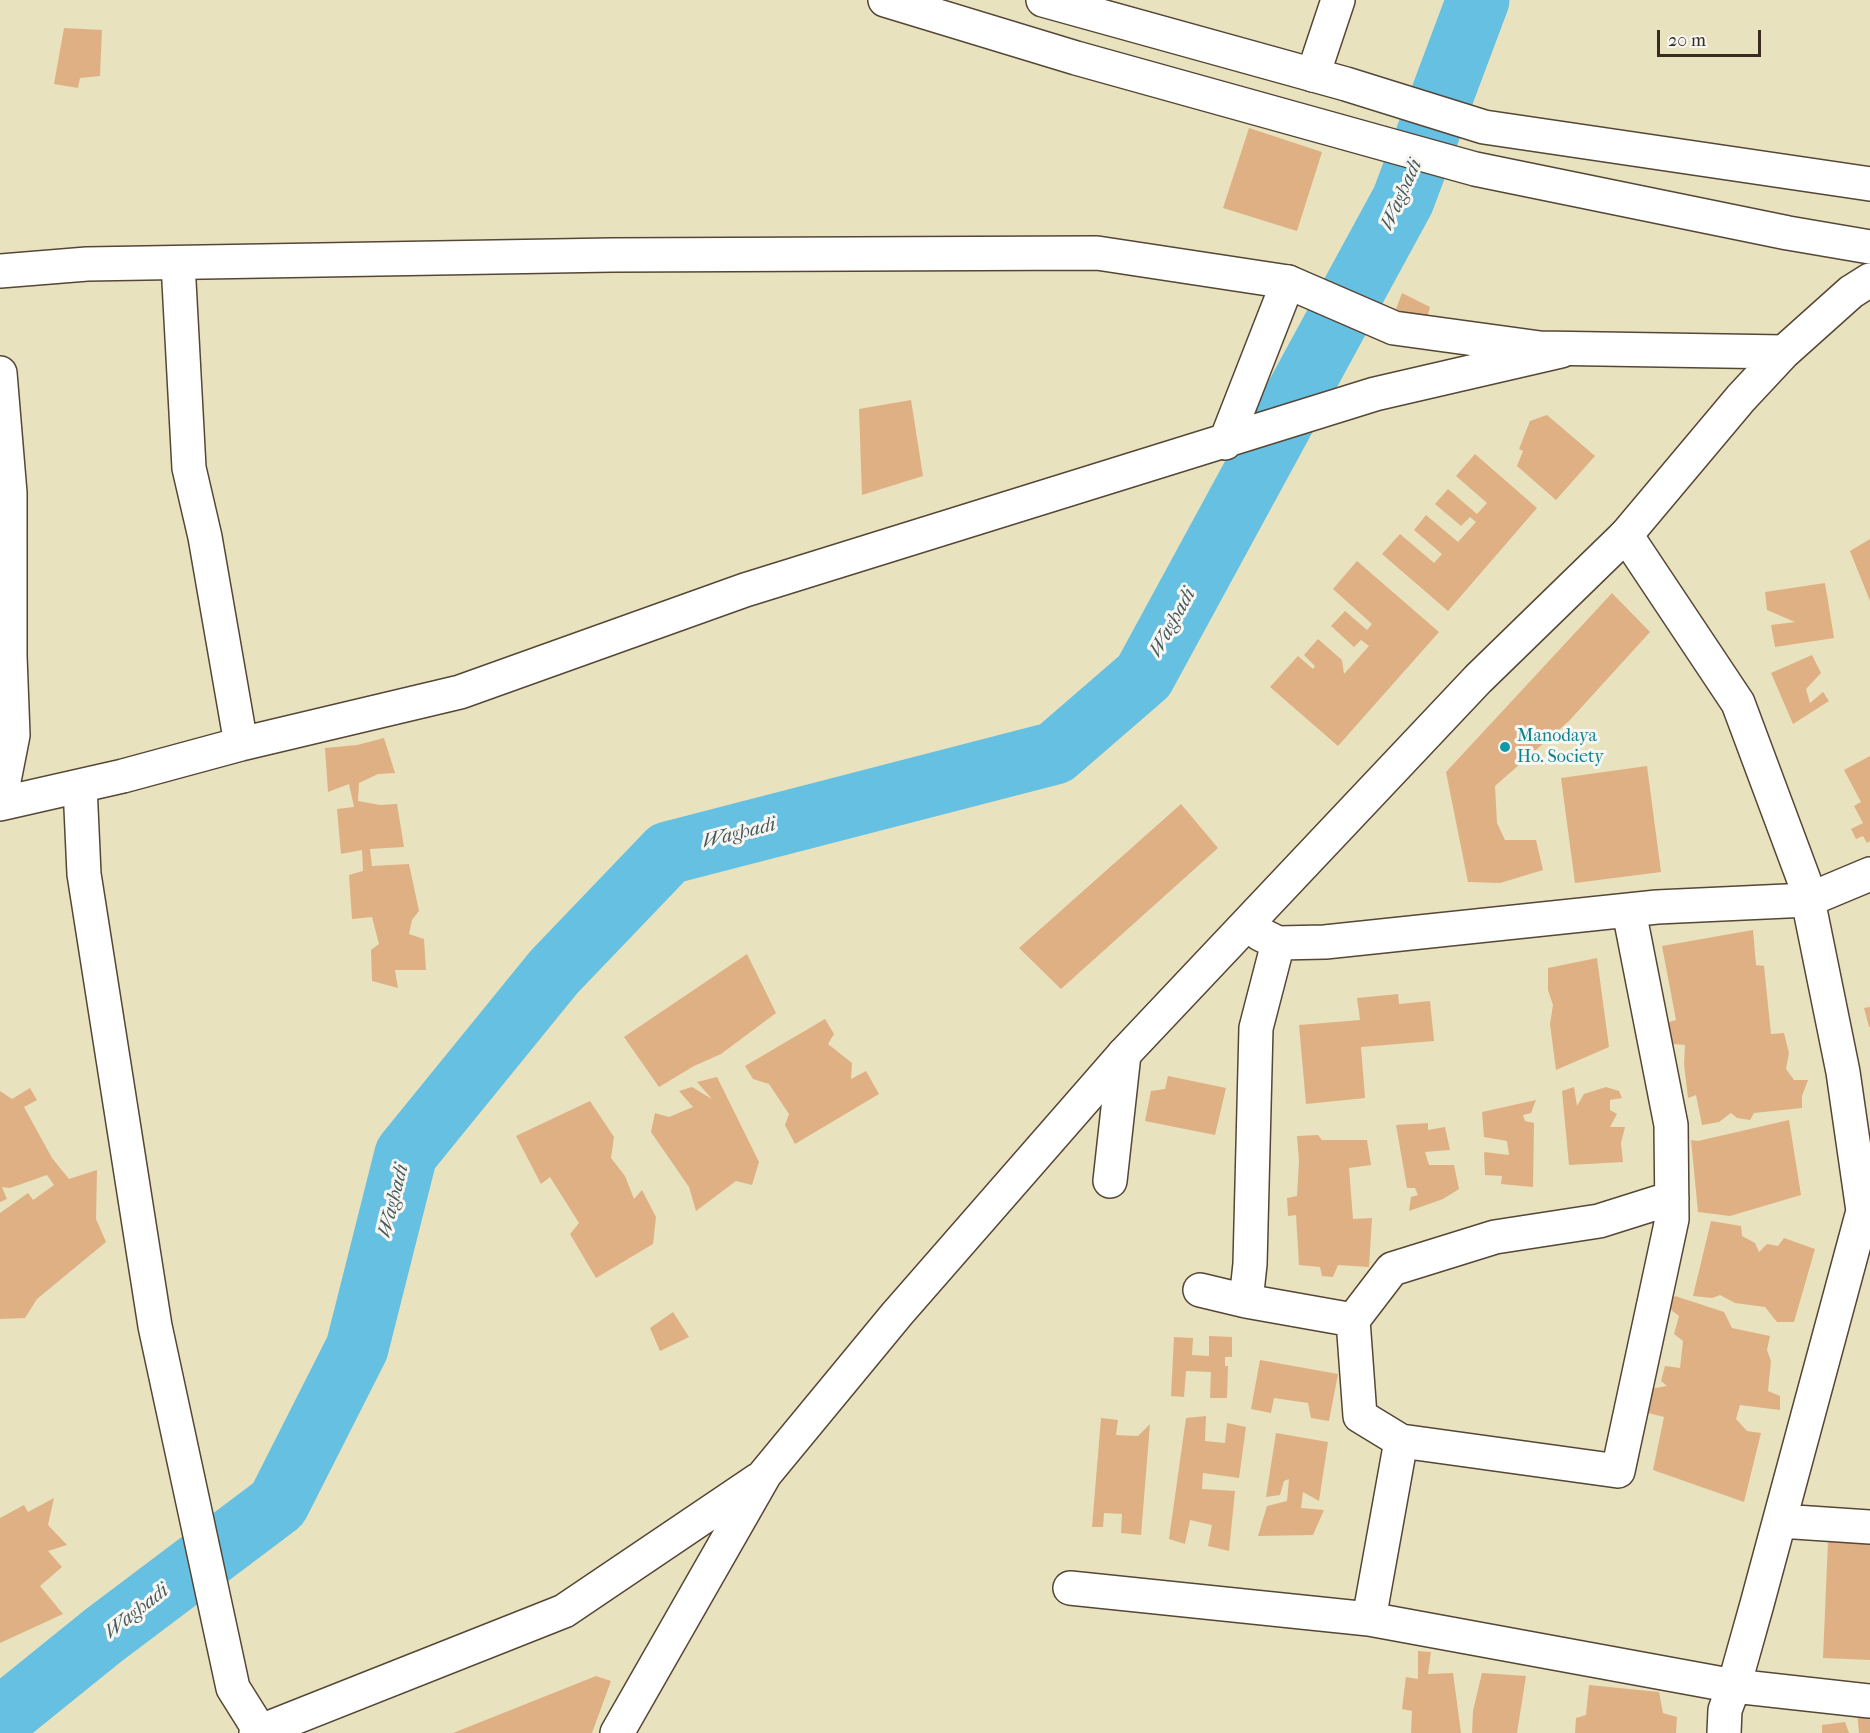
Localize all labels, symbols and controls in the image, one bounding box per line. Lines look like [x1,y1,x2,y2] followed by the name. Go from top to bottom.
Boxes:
[1660,18,1764,56] scale bar
[1668,30,1706,51] text: 20 m
[1376,156,1428,234] water label: Waghadi
[1144,584,1202,662] water label: Waghadi
[1517,726,1604,768] place label: Manodaya Ho. Society
[1498,740,1512,754] marker: Manodaya Ho. Society
[700,813,778,855] water label: Waghadi
[373,1162,415,1240] water label: Waghadi
[100,1580,174,1644] water label: Waghadi

